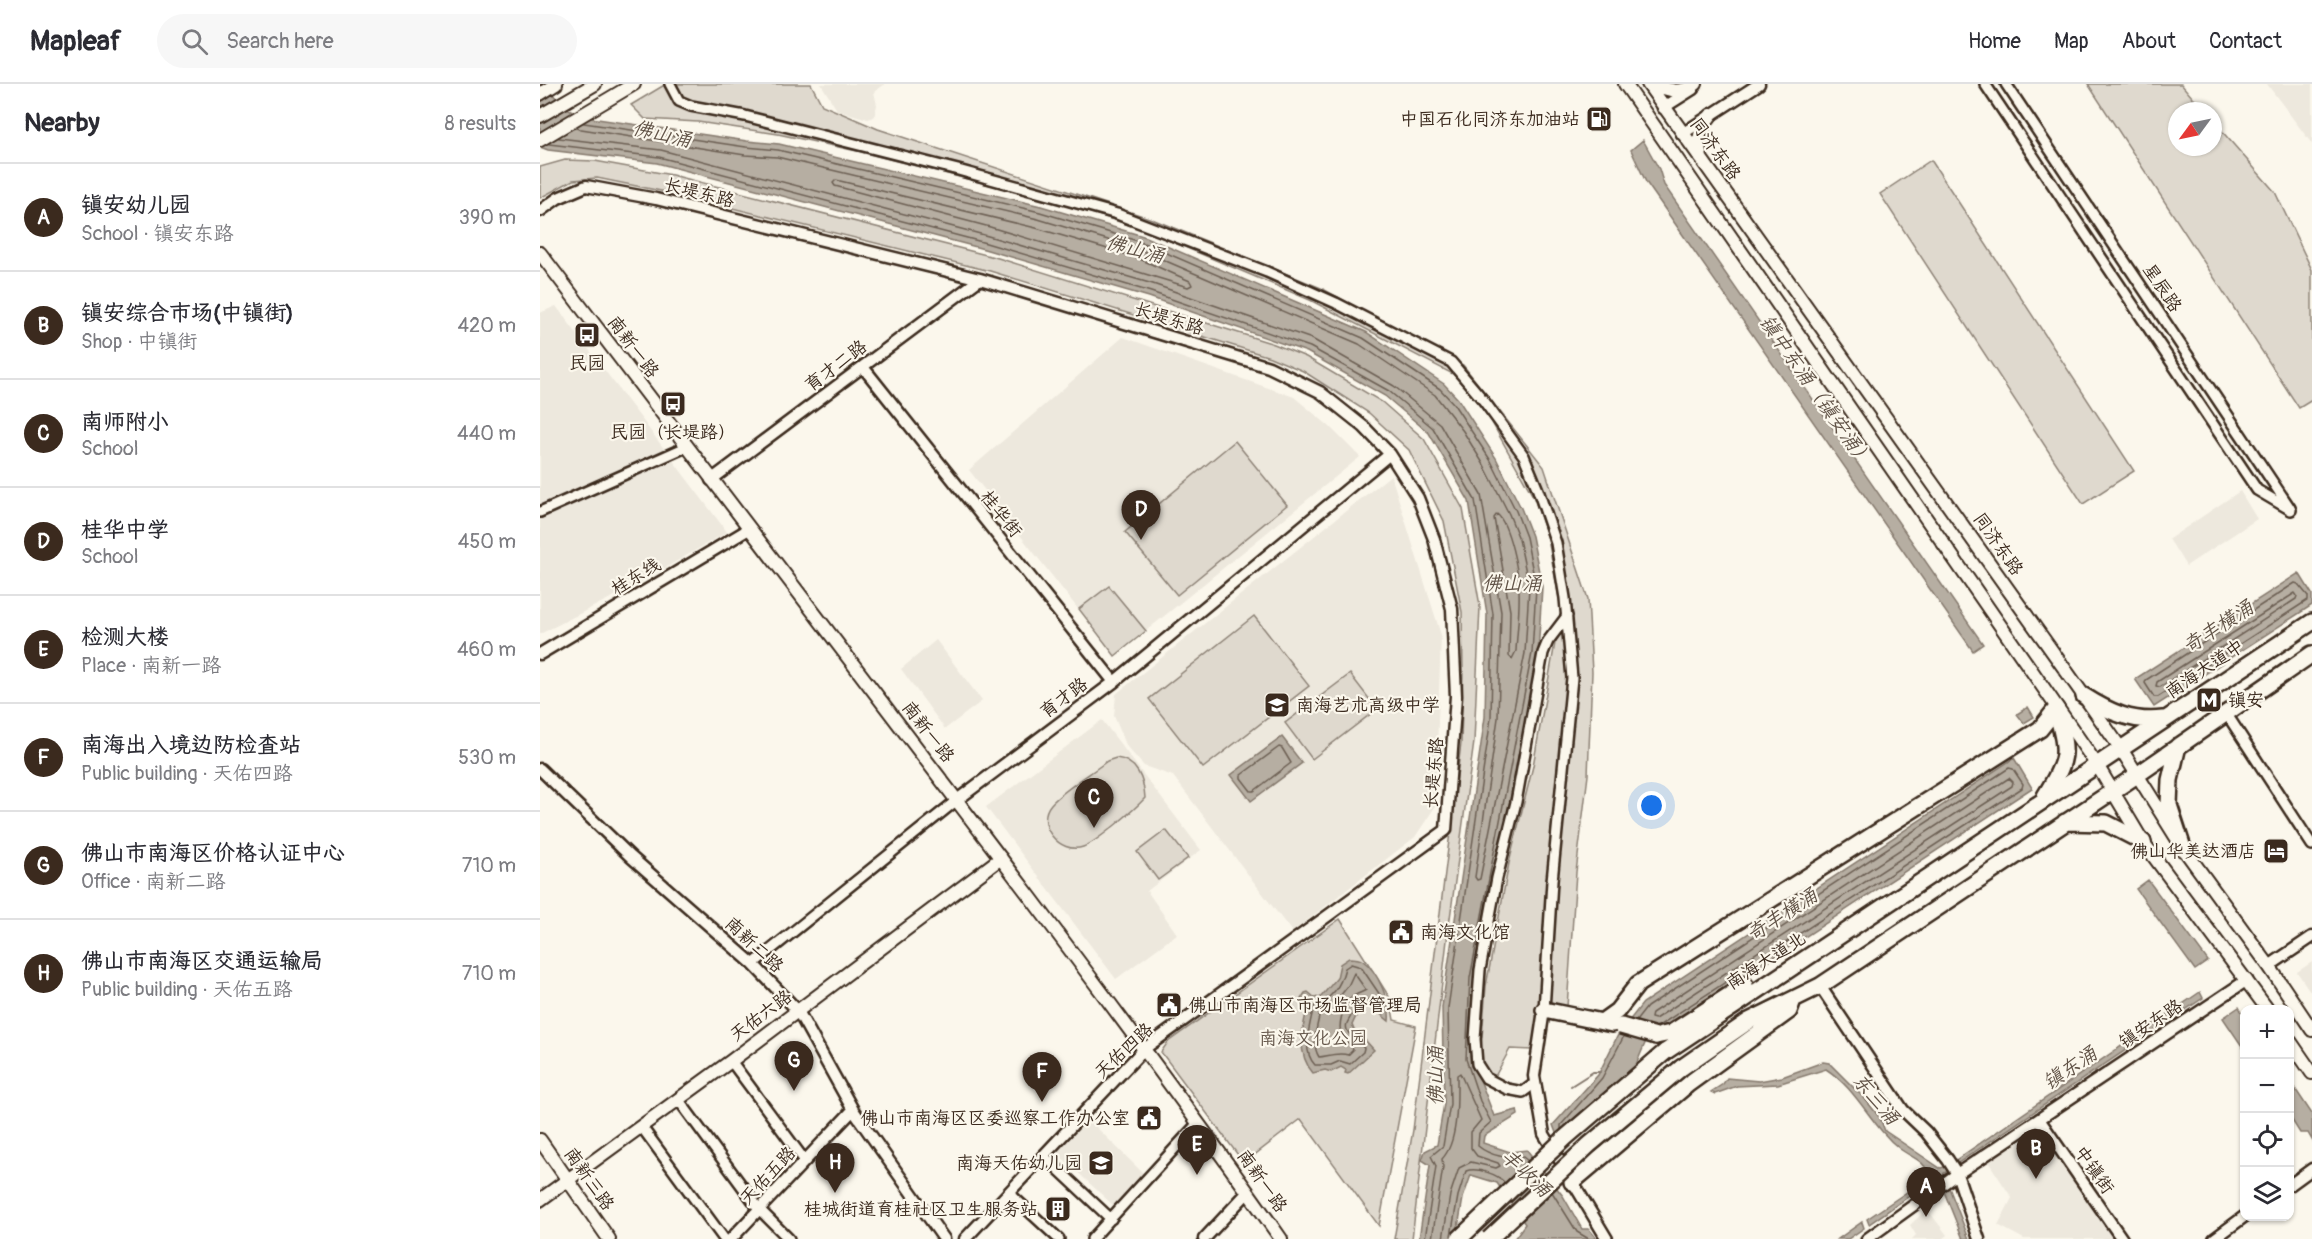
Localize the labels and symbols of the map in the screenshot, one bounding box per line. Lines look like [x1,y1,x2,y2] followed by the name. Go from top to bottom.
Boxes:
[2168,102,2222,156] north arrow
[1584,104,1614,134] fuel station icon: 中国石化同济东加油站
[1400,108,1580,131] place label: 中国石化同济东加油站
[1685,113,1745,185] street label: 同济东路
[630,115,695,153] water label: 佛山涌
[661,173,737,213] street label: 长堤东路
[1103,229,1168,269] water label: 佛山涌
[2137,259,2187,317] street label: 星辰路
[1131,297,1207,341] street label: 长堤东路
[1754,310,1878,472] water label: 镇中东涌（镇安涌）
[602,311,664,383] street label: 南新一路
[572,320,602,350] bus stop icon: 民园
[800,335,872,397] street label: 育才二路
[569,352,605,375] place label: 民园
[658,389,688,419] bus stop icon: 民园（长堤路）
[610,421,736,444] place label: 民园（长堤路）
[975,486,1027,542] street label: 桂华街
[1122,490,1160,540] pin: D
[1968,508,2028,580] street label: 同济东路
[607,553,665,601] street label: 桂东线
[1482,571,1543,596] water label: 佛山涌
[2178,594,2259,659] water label: 奇丰横涌
[2161,634,2249,704] street label: 南海大道中
[1036,673,1092,723] street label: 育才路
[2194,685,2224,715] metro station icon: 镇安
[2228,689,2264,712] place label: 镇安
[1262,690,1292,720] school or university icon: 南海艺术高级中学
[1296,694,1440,717] place label: 南海艺术高级中学
[897,697,959,767] street label: 南新一路
[1419,736,1449,810] street label: 长堤东路
[1074,778,1114,828] pin: C
[1637,791,1666,820] your location
[2261,836,2291,866] hotel icon: 佛山华美达酒店
[2130,840,2256,863] place label: 佛山华美达酒店
[1742,882,1823,947] water label: 奇丰横涌
[720,912,788,978] street label: 南新二路
[1386,917,1416,947] public building icon: 南海文化馆
[1420,921,1510,944] place label: 南海文化馆
[1722,927,1810,995] street label: 南海大道北
[725,985,797,1047] street label: 天佑六路
[1154,990,1184,1020] public building icon: 佛山市南海区市场监督管理局
[1188,994,1422,1017] place label: 佛山市南海区市场监督管理局
[2115,994,2187,1054] street label: 镇安东路
[1090,1018,1158,1084] street label: 天佑四路
[1259,1027,1367,1050] park label: 南海文化公园
[2038,1040,2103,1095] water label: 镇东涌
[774,1042,814,1091] pin: G
[1423,1045,1448,1106] water label: 佛山涌
[1022,1052,1062,1102] pin: F
[1847,1068,1906,1131] water label: 东三涌
[1134,1103,1164,1133] public building icon: 佛山市南海区区委巡察工作办公室
[860,1107,1130,1130] place label: 佛山市南海区区委巡察工作办公室
[1178,1126,1216,1175] pin: E
[2016,1130,2056,1179] pin: B
[2069,1141,2119,1199] street label: 中镇街
[735,1142,801,1210] street label: 天佑五路
[559,1143,619,1215] street label: 南新三路
[1496,1143,1557,1203] water label: 丰收涌
[816,1144,854,1193] pin: H
[1232,1145,1292,1217] street label: 南新一路
[1086,1148,1116,1178] school or university icon: 南海天佑幼儿园
[956,1152,1082,1175] place label: 南海天佑幼儿园
[1906,1168,1946,1217] pin: A
[1043,1194,1073,1224] building icon: 桂城街道育桂社区卫生服务站
[804,1198,1038,1221] place label: 桂城街道育桂社区卫生服务站

